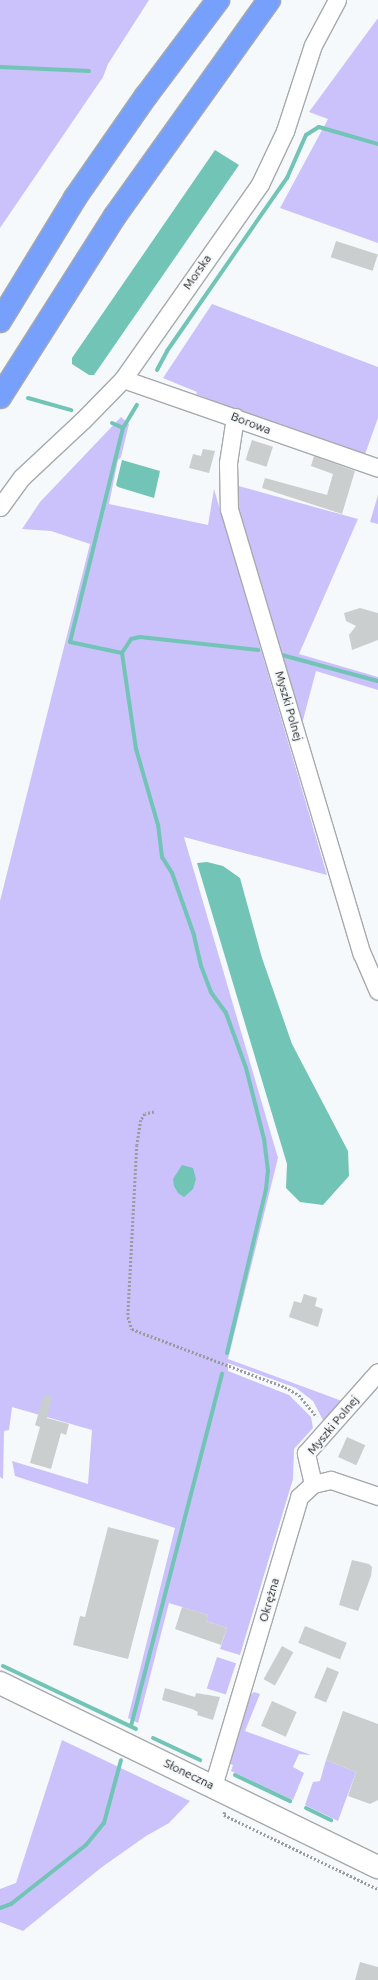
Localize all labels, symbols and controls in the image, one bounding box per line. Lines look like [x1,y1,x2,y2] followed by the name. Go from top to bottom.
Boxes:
[180,252,214,292] street label: Morska
[229,409,273,437] street label: Borowa
[272,669,306,743] street label: Myszki Polnej
[304,1393,362,1457] street label: Myszki Polnej
[256,1576,282,1624] street label: Okrężna
[162,1756,216,1792] street label: Słoneczna

